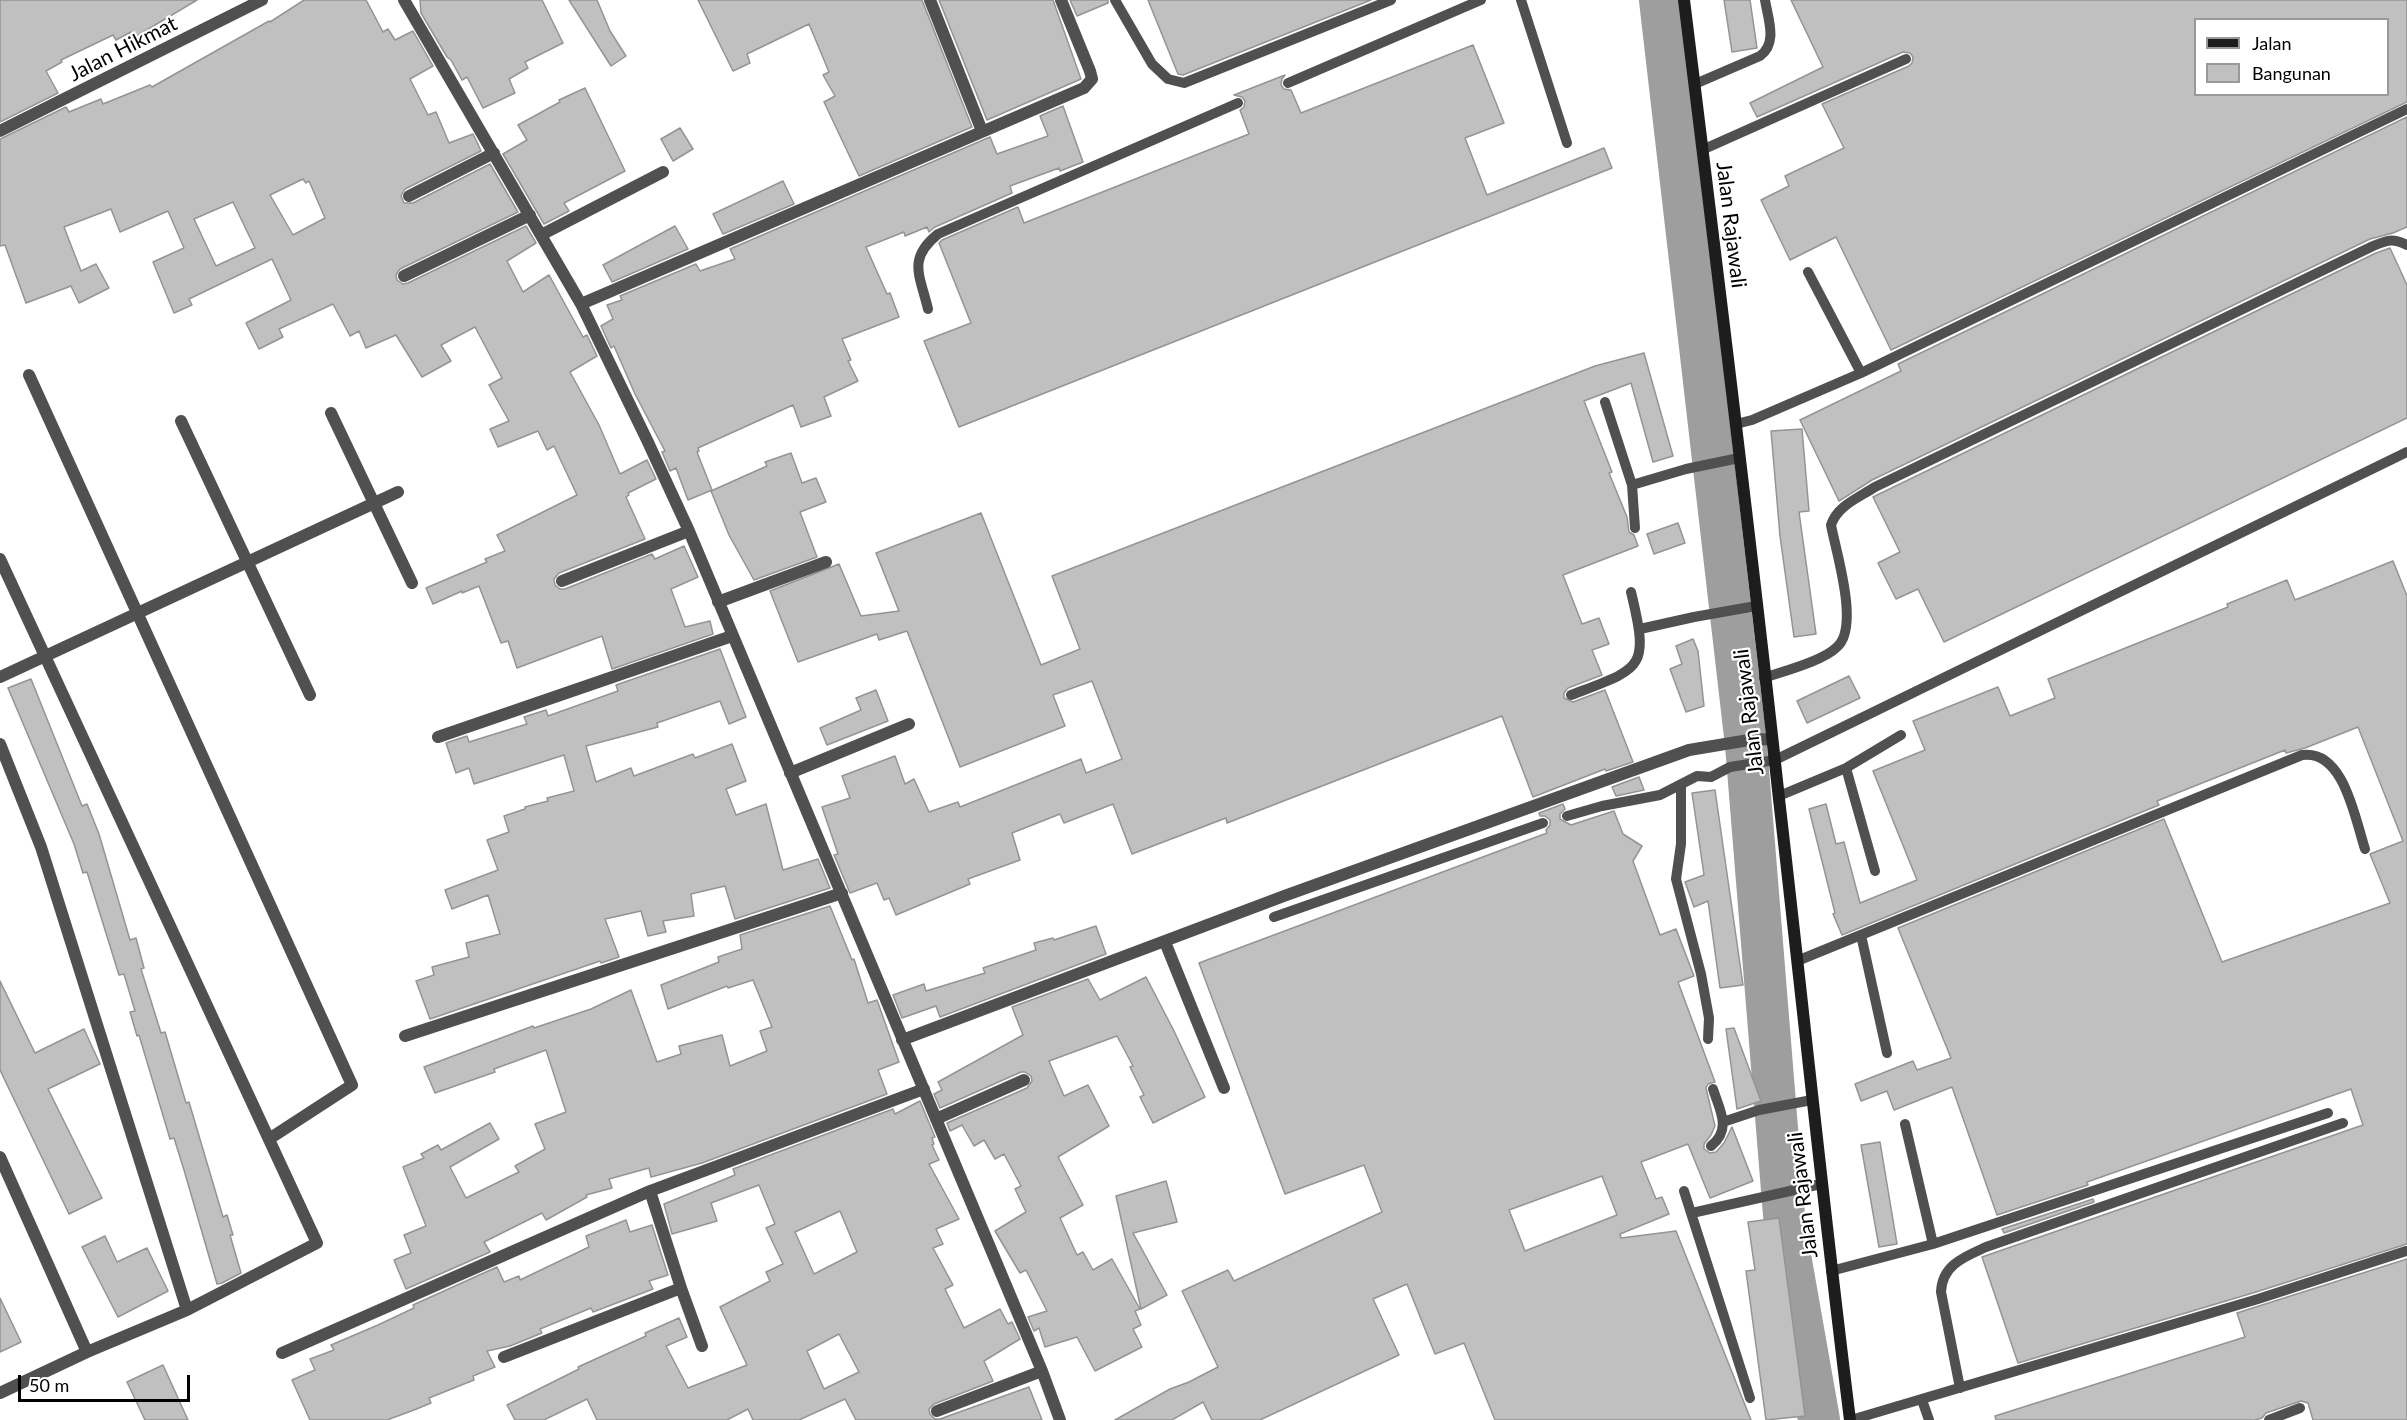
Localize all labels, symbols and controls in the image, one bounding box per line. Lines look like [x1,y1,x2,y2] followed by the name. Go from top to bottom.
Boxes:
[65,11,181,87] street label: Jalan Hikmat
[2194,18,2389,96] legend
[2252,32,2291,54] text: Jalan
[2252,62,2331,84] text: Bangunan
[1711,160,1751,290] street label: Jalan Rajawali
[1729,647,1769,777] street label: Jalan Rajawali
[1783,1130,1823,1260] street label: Jalan Rajawali
[21,1363,194,1401] scale bar
[29,1374,69,1396] text: 50 m

